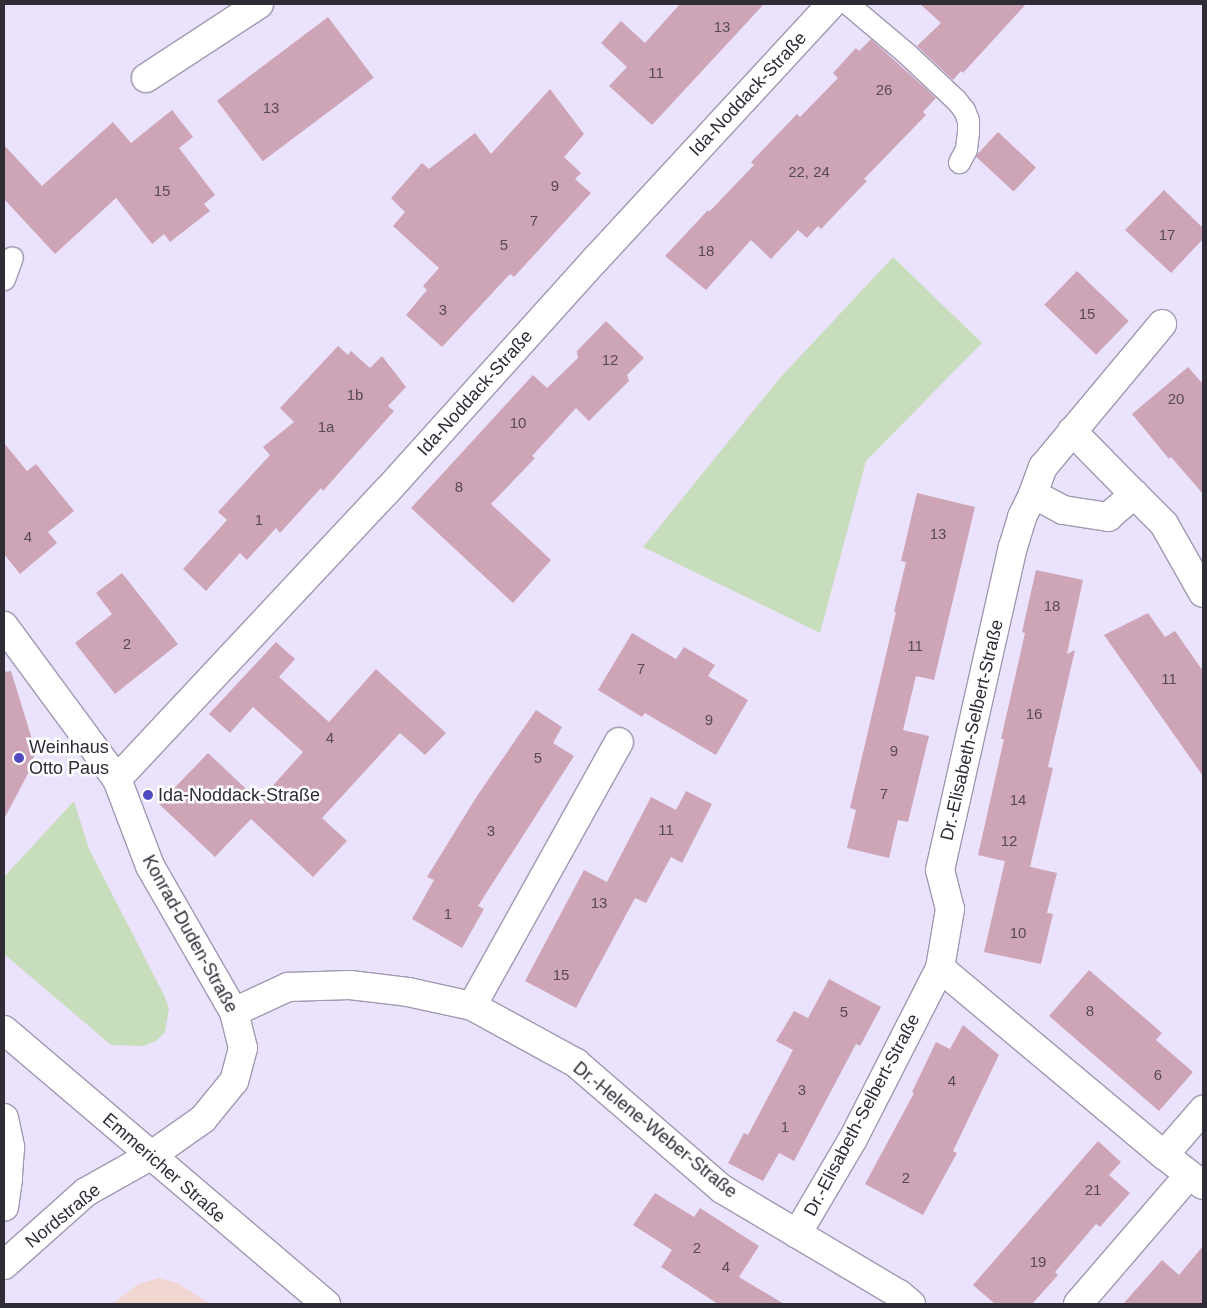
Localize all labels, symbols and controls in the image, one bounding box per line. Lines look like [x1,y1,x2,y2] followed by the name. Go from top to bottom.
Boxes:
[714,18,730,36] house number: 13
[685,27,811,161] street label: Ida-Noddack-Straße
[648,64,664,82] house number: 11
[876,81,892,99] house number: 26
[263,99,279,117] house number: 13
[788,163,830,181] house number: 22, 24
[551,177,559,195] house number: 9
[154,182,170,200] house number: 15
[530,212,538,230] house number: 7
[1159,226,1175,244] house number: 17
[500,236,508,254] house number: 5
[698,242,714,260] house number: 18
[439,301,447,319] house number: 3
[1079,305,1095,323] house number: 15
[413,326,537,460] street label: Ida-Noddack-Straße
[602,351,618,369] house number: 12
[347,386,363,404] house number: 1b
[1168,390,1184,408] house number: 20
[510,414,526,432] house number: 10
[318,418,334,436] house number: 1a
[455,478,463,496] house number: 8
[255,511,263,529] house number: 1
[930,525,946,543] house number: 13
[24,528,32,546] house number: 4
[1044,597,1060,615] house number: 18
[936,617,1008,843] street label: Dr.-Elisabeth-Selbert-Straße
[123,635,131,653] house number: 2
[907,637,923,655] house number: 11
[637,660,645,678] house number: 7
[1161,670,1177,688] house number: 11
[1026,705,1042,723] house number: 16
[705,711,713,729] house number: 9
[326,729,334,747] house number: 4
[29,737,109,780] place label: Weinhaus Otto Paus
[890,742,898,760] house number: 9
[534,749,542,767] house number: 5
[13,752,25,764] marker: Weinhaus Otto Paus
[158,784,320,806] place label: Ida-Noddack-Straße
[880,785,888,803] house number: 7
[142,789,154,801] marker: Ida-Noddack-Straße
[1010,791,1026,809] house number: 14
[658,821,674,839] house number: 11
[487,822,495,840] house number: 3
[1001,832,1017,850] house number: 12
[138,851,242,1017] street label: Konrad-Duden-Straße
[591,894,607,912] house number: 13
[444,905,452,923] house number: 1
[1010,924,1026,942] house number: 10
[553,966,569,984] house number: 15
[1086,1002,1094,1020] house number: 8
[840,1003,848,1021] house number: 5
[799,1010,925,1220] street label: Dr.-Elisabeth-Selbert-Straße
[569,1057,741,1203] street label: Dr.-Helene-Weber-Straße
[1154,1066,1162,1084] house number: 6
[948,1072,956,1090] house number: 4
[798,1081,806,1099] house number: 3
[98,1109,230,1227] street label: Emmericher Straße
[781,1118,789,1136] house number: 1
[902,1169,910,1187] house number: 2
[21,1179,105,1253] street label: Nordstraße
[1085,1181,1101,1199] house number: 21
[693,1239,701,1257] house number: 2
[1030,1253,1046,1271] house number: 19
[722,1258,730,1276] house number: 4

